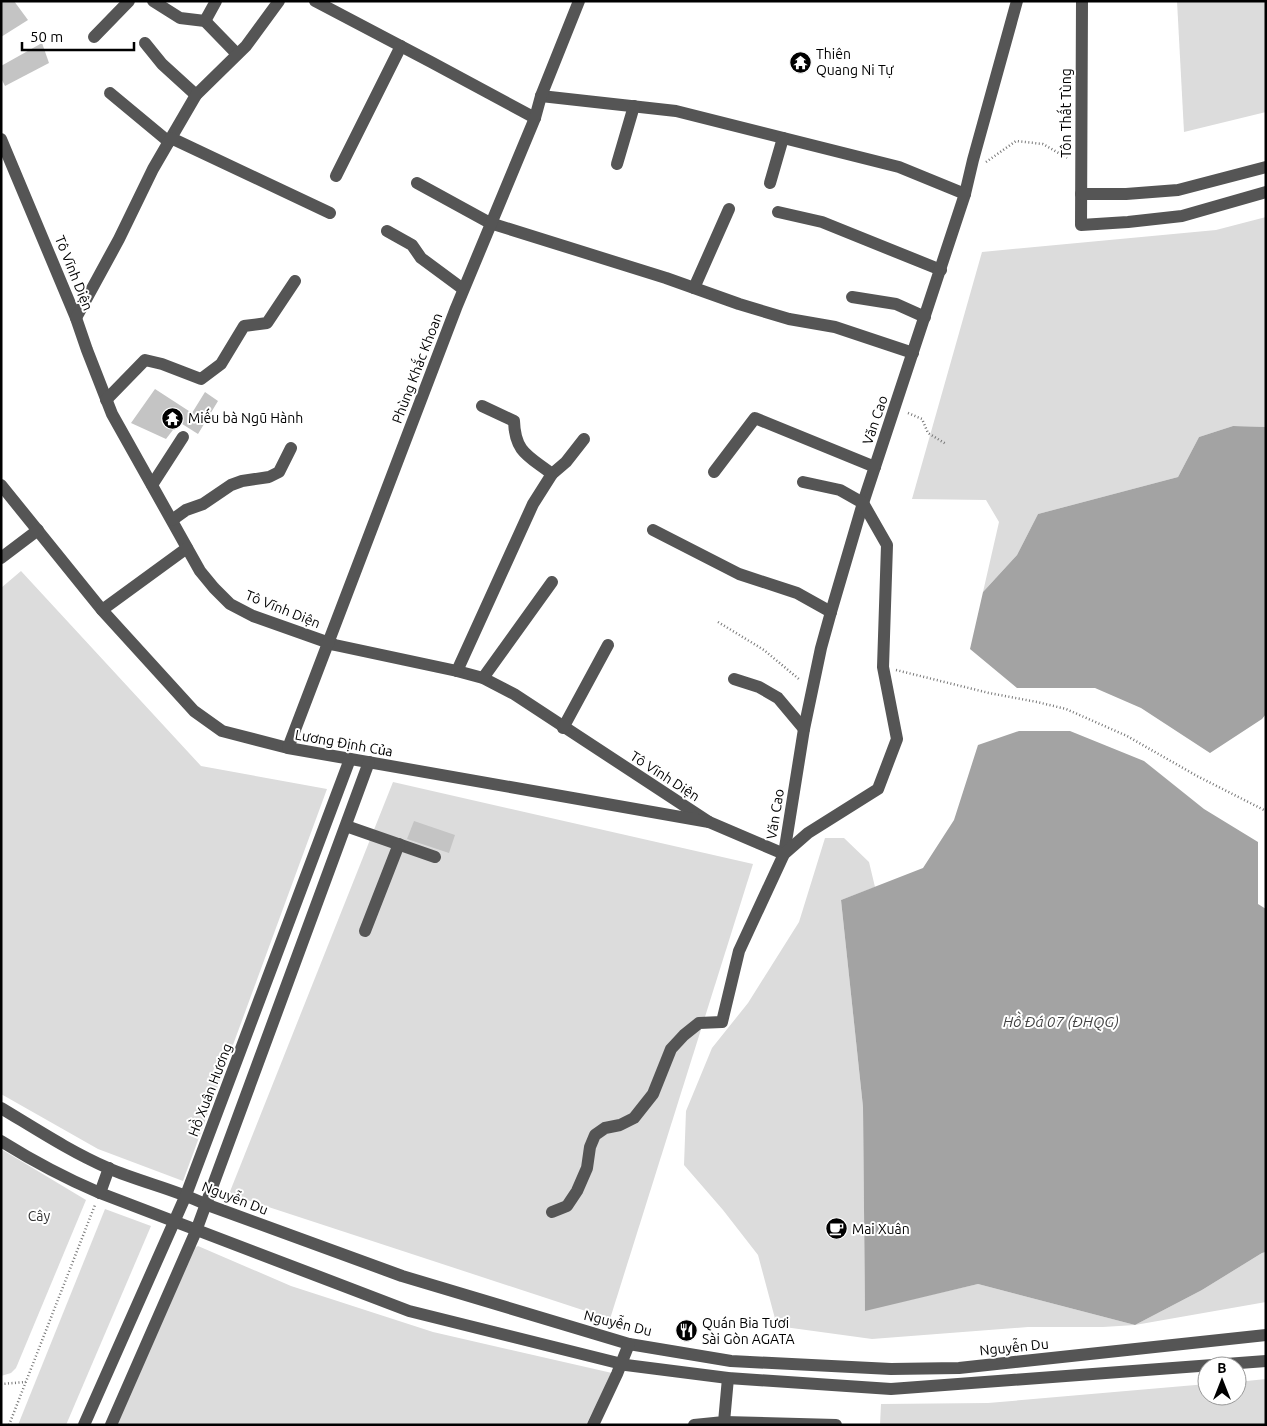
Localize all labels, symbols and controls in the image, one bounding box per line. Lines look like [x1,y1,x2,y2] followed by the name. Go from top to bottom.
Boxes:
[22,20,135,52] scale bar
[30,28,63,45] text: 50 m
[816,46,894,78] place label: Thiên Quang Ni Tự
[788,50,812,74] temple icon: Thiên Quang Ni Tự
[1056,68,1074,158] street label: Tôn Thất Tùng
[52,233,96,313] street label: Tô Vĩnh Diện
[387,310,445,425] street label: Phùng Khắc Khoan
[859,393,891,447] street label: Văn Cao
[160,406,184,430] temple icon: Miếu bà Ngũ Hành
[188,408,303,426] place label: Miếu bà Ngũ Hành
[243,587,323,631] street label: Tô Vĩnh Diện
[294,727,394,759] street label: Lương Định Của
[627,748,703,804] street label: Tô Vĩnh Diện
[763,788,787,840] street label: Văn Cao
[1003,1011,1119,1031] water label: Hồ Đá 07 (ĐHQG)
[183,1040,235,1139] street label: Hồ Xuân Hương
[200,1176,271,1218] street label: Nguyễn Du
[28,1208,51,1224] park label: Cây
[824,1217,848,1241] cafe icon: Mai Xuân
[852,1221,910,1237] place label: Mai Xuân
[582,1304,654,1339] street label: Nguyễn Du
[702,1315,795,1347] place label: Quán Bia Tươi Sài Gòn AGATA
[674,1319,698,1343] restaurant icon: Quán Bia Tươi Sài Gòn AGATA
[978,1333,1049,1359] street label: Nguyễn Du
[1197,1356,1247,1406] north arrow
[1217,1360,1227,1376] text: B

